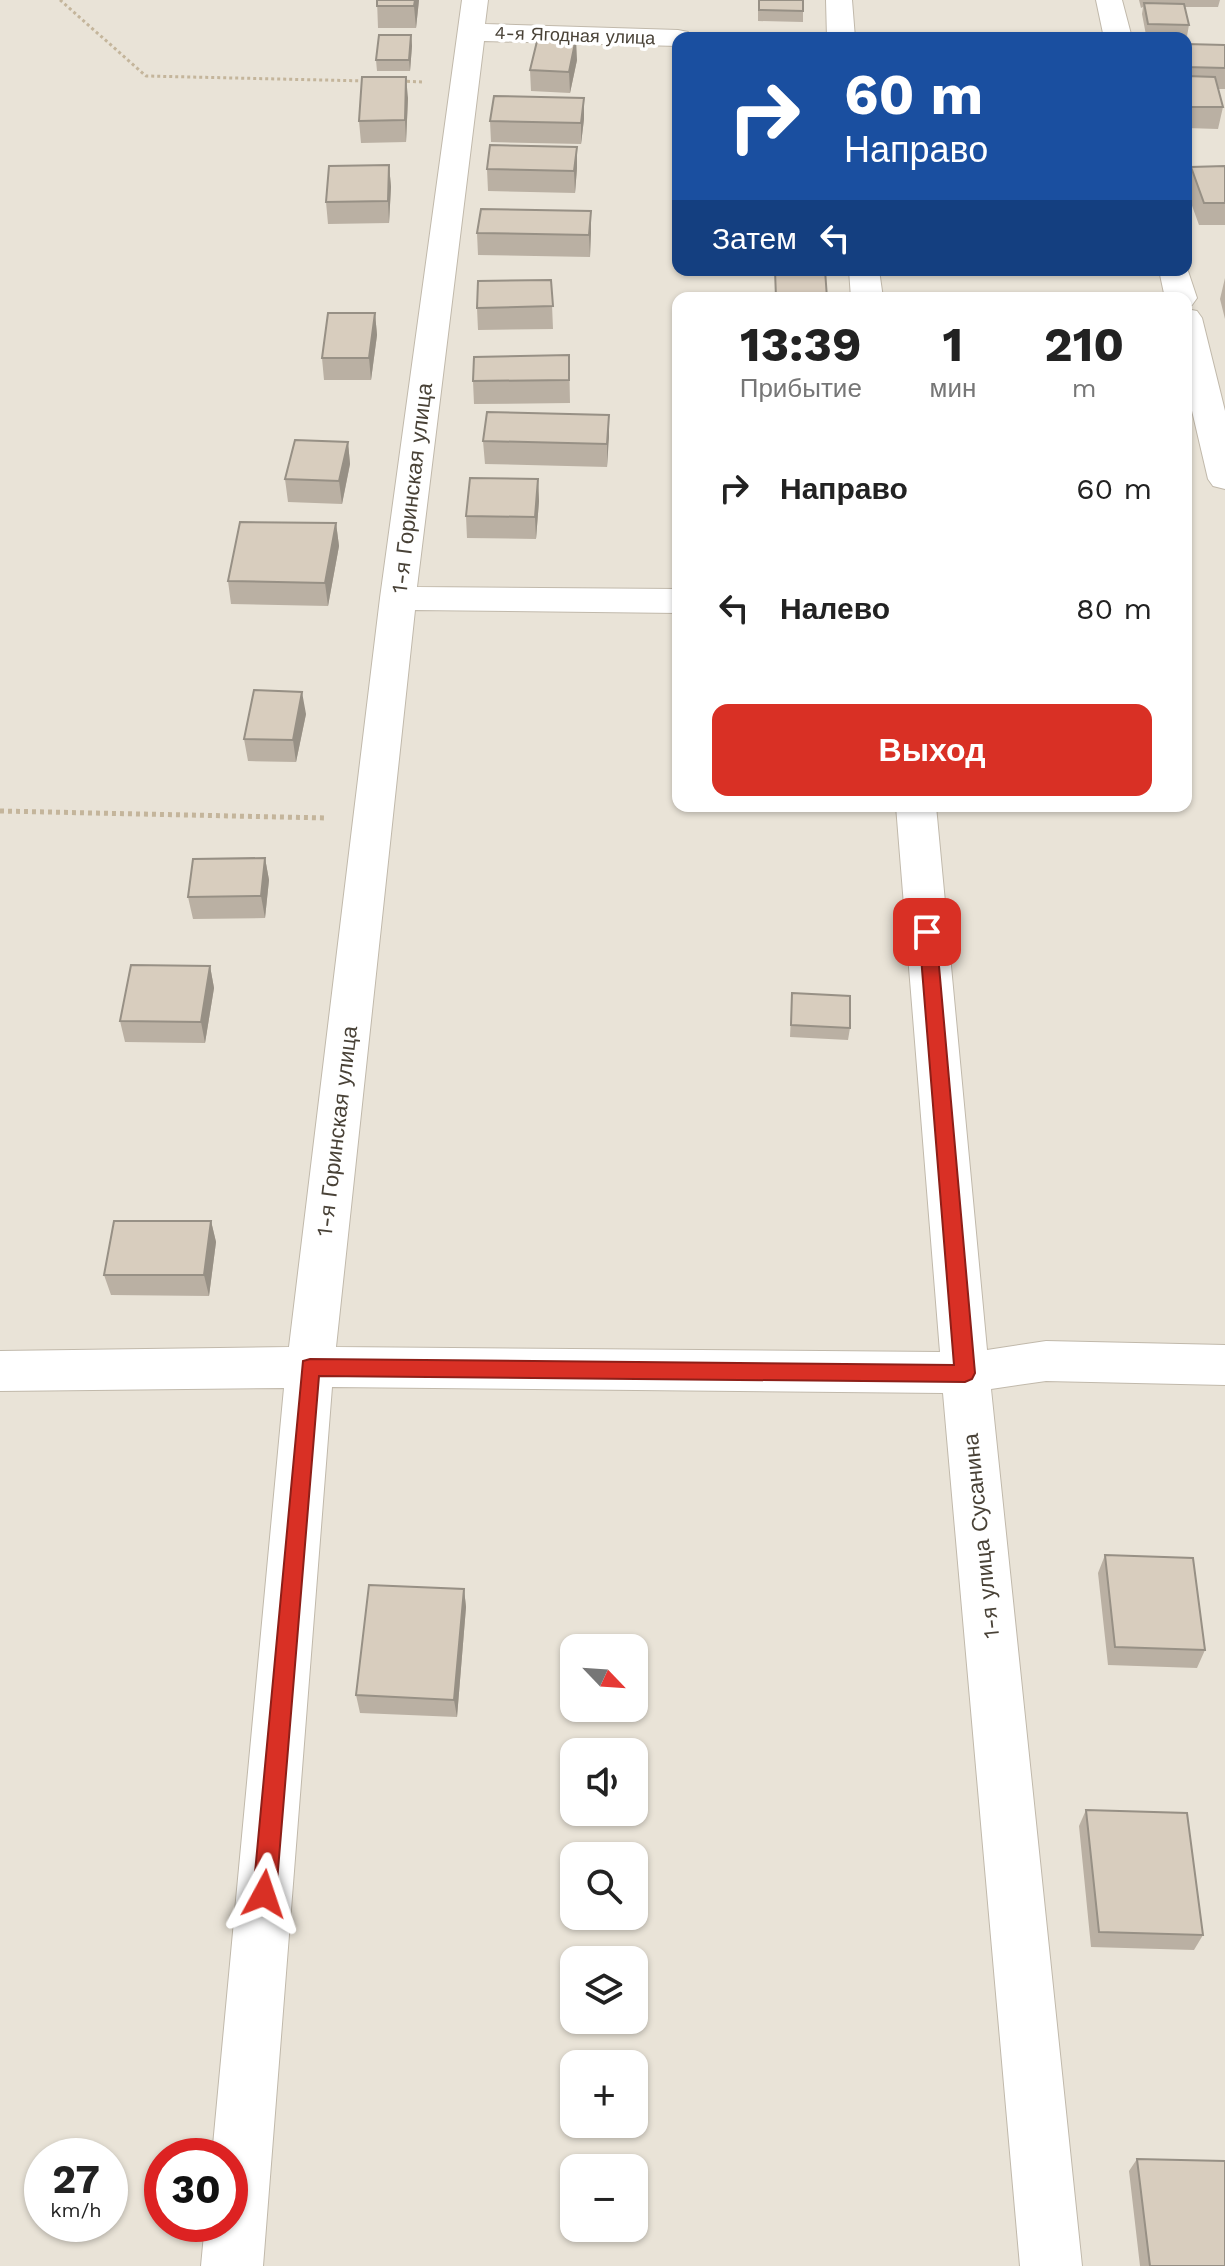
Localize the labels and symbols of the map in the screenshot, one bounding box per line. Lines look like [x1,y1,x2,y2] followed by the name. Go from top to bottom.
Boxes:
[494,22,657,48] street label: 4-я Ягодная улица
[387,381,437,595] street label: 1-я Горинская улица
[893,898,961,966] pin
[312,1024,362,1238] street label: 1-я Горинская улица
[958,1432,1004,1640] street label: 1-я улица Сусанина
[560,1634,648,1722] north arrow
[222,1852,306,1936] position arrow
[144,2138,248,2242] speed limit sign: 30

